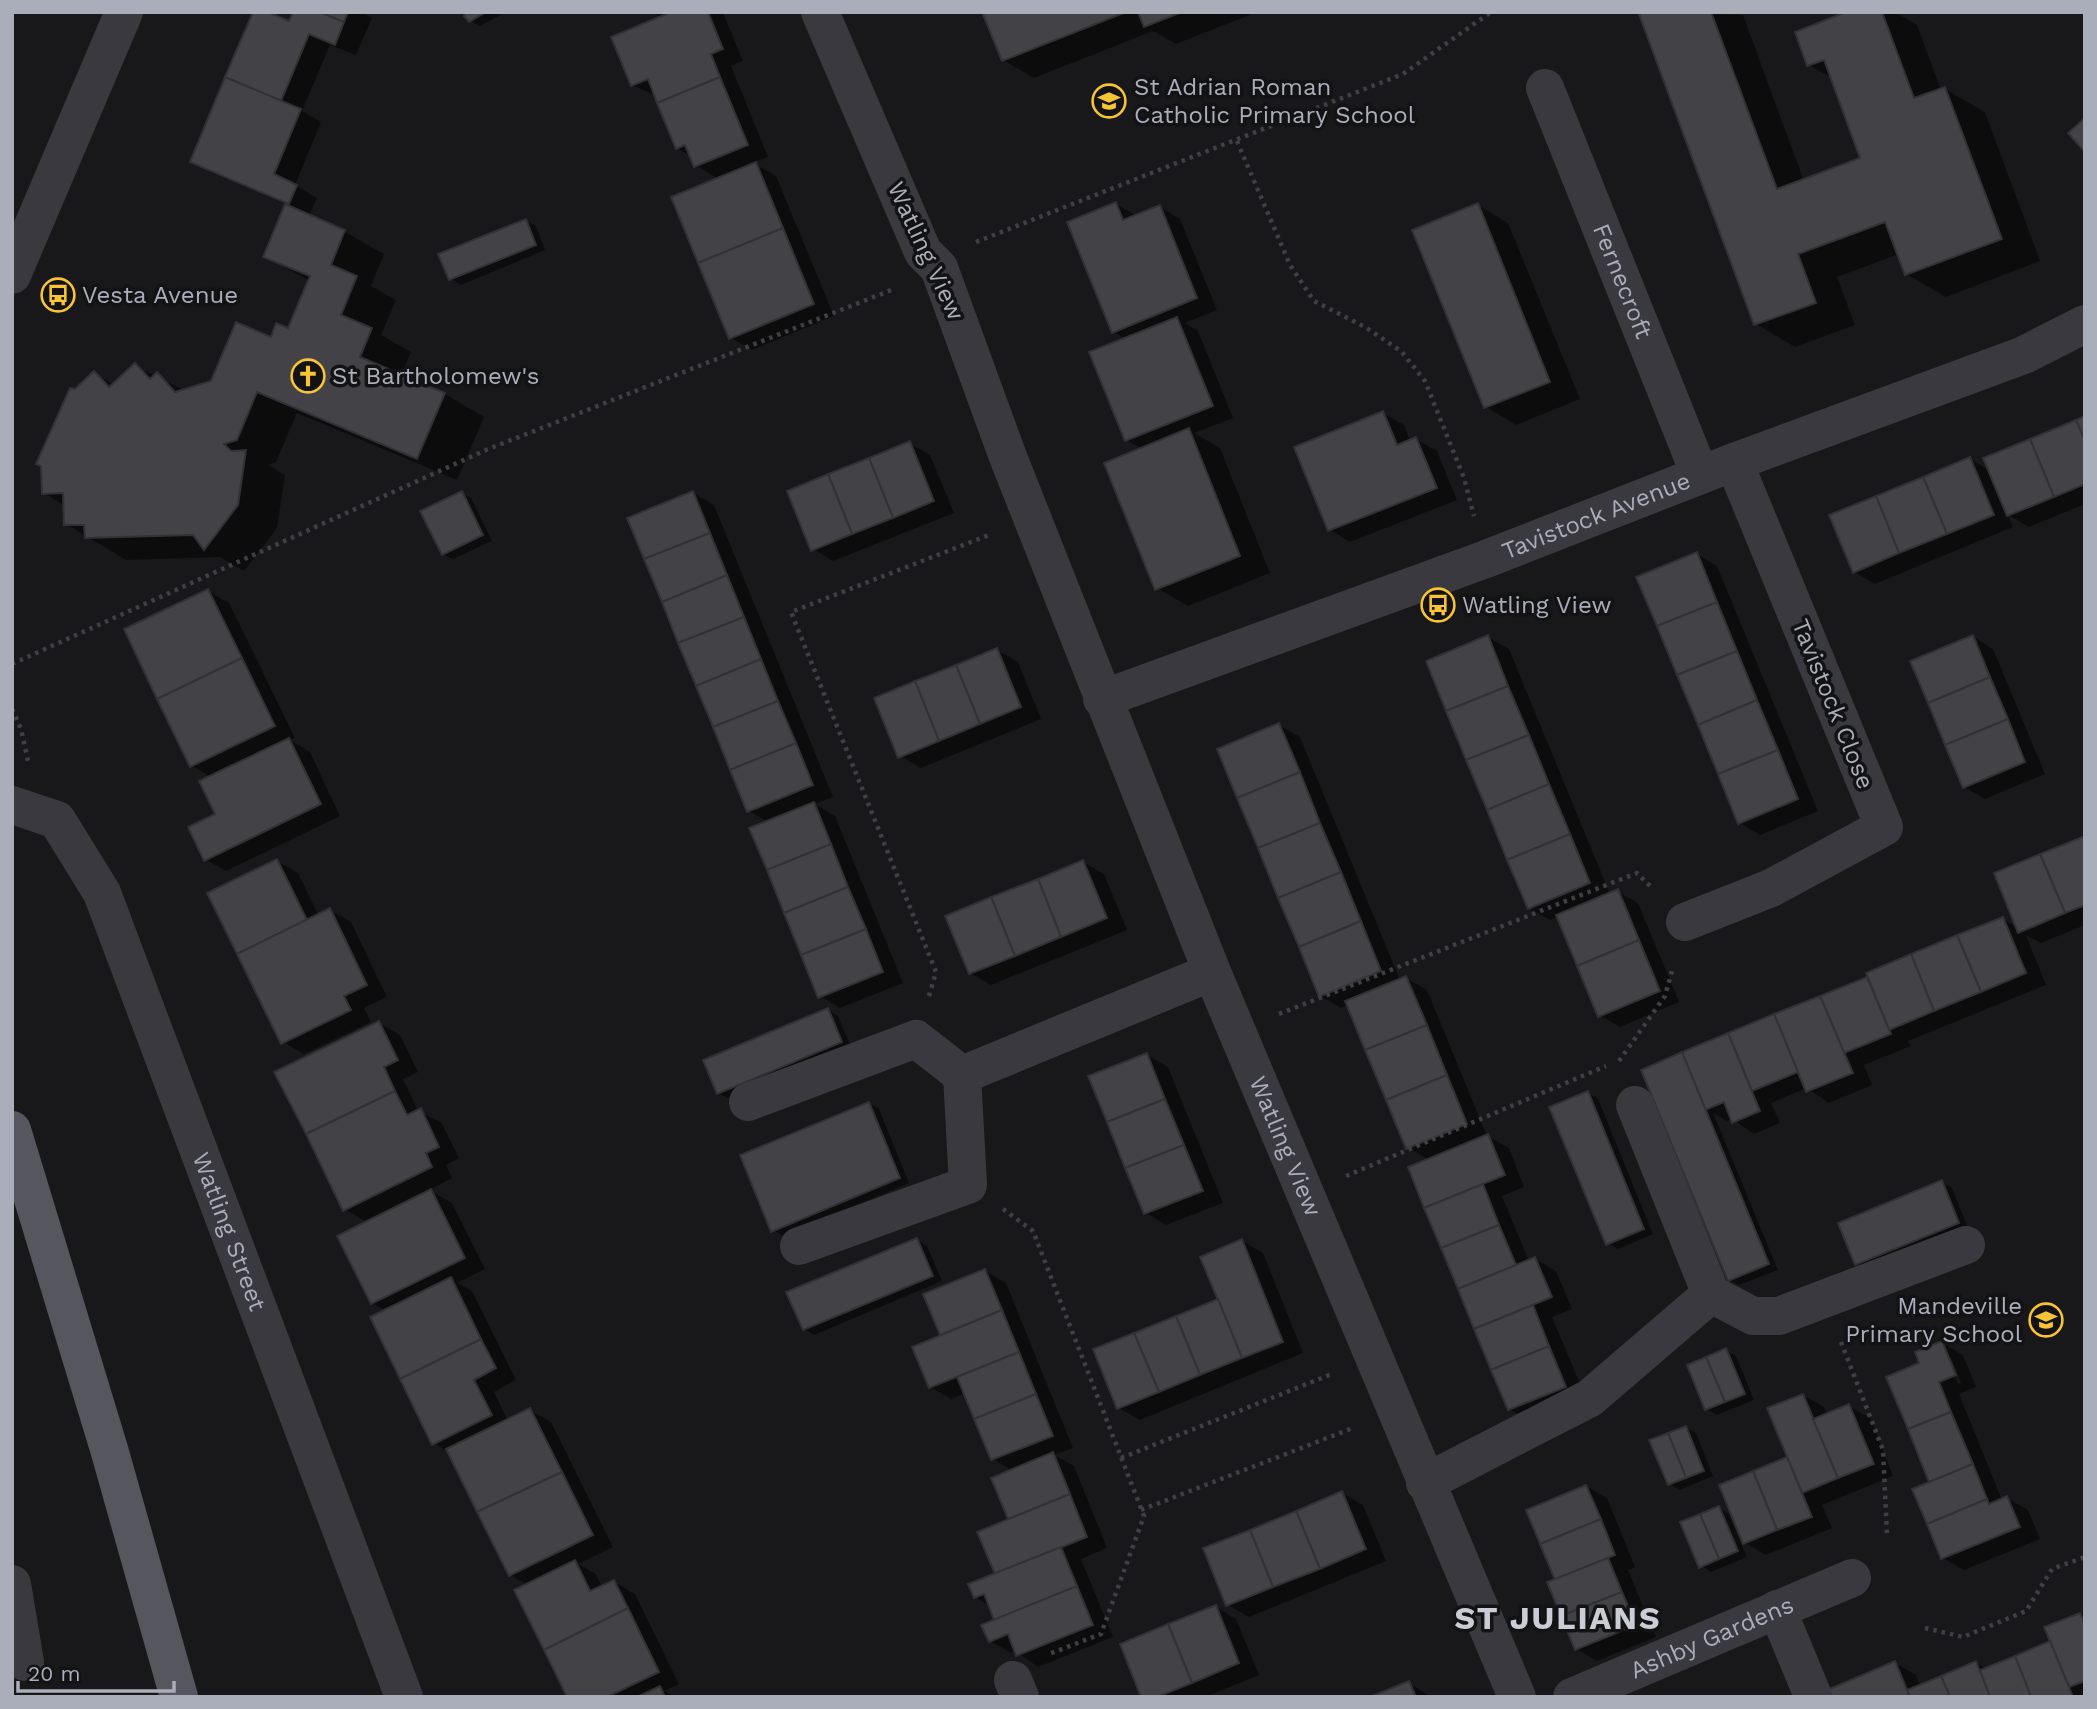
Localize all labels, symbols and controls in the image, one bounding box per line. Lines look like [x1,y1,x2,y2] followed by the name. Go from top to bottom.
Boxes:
[1134,73,1416,129] place label: St Adrian Roman Catholic Primary School
[1090,82,1128,120] school or university icon: St Adrian Roman Catholic Primary School
[882,177,970,325] street label: Watling View
[1587,220,1658,342] street label: Fernecroft
[39,276,77,314] bus stop icon: Vesta Avenue
[82,281,238,309] place label: Vesta Avenue
[289,357,327,395] church icon: St Bartholomew's
[332,362,539,390] place label: St Bartholomew's
[1498,466,1694,565] street label: Tavistock Avenue
[1419,586,1457,624] bus stop icon: Watling View
[1462,591,1612,619] place label: Watling View
[1786,615,1880,793] street label: Tavistock Close
[1243,1072,1327,1221] street label: Watling View
[187,1149,272,1315] street label: Watling Street
[1845,1292,2023,1348] place label: Mandeville Primary School
[2027,1301,2065,1339] school or university icon: Mandeville Primary School
[1626,1590,1798,1685] street label: Ashby Gardens
[1454,1599,1662,1637] district label: ST JULIANS
[18,1650,173,1694] scale bar
[28,1661,80,1686] text: 20 m

